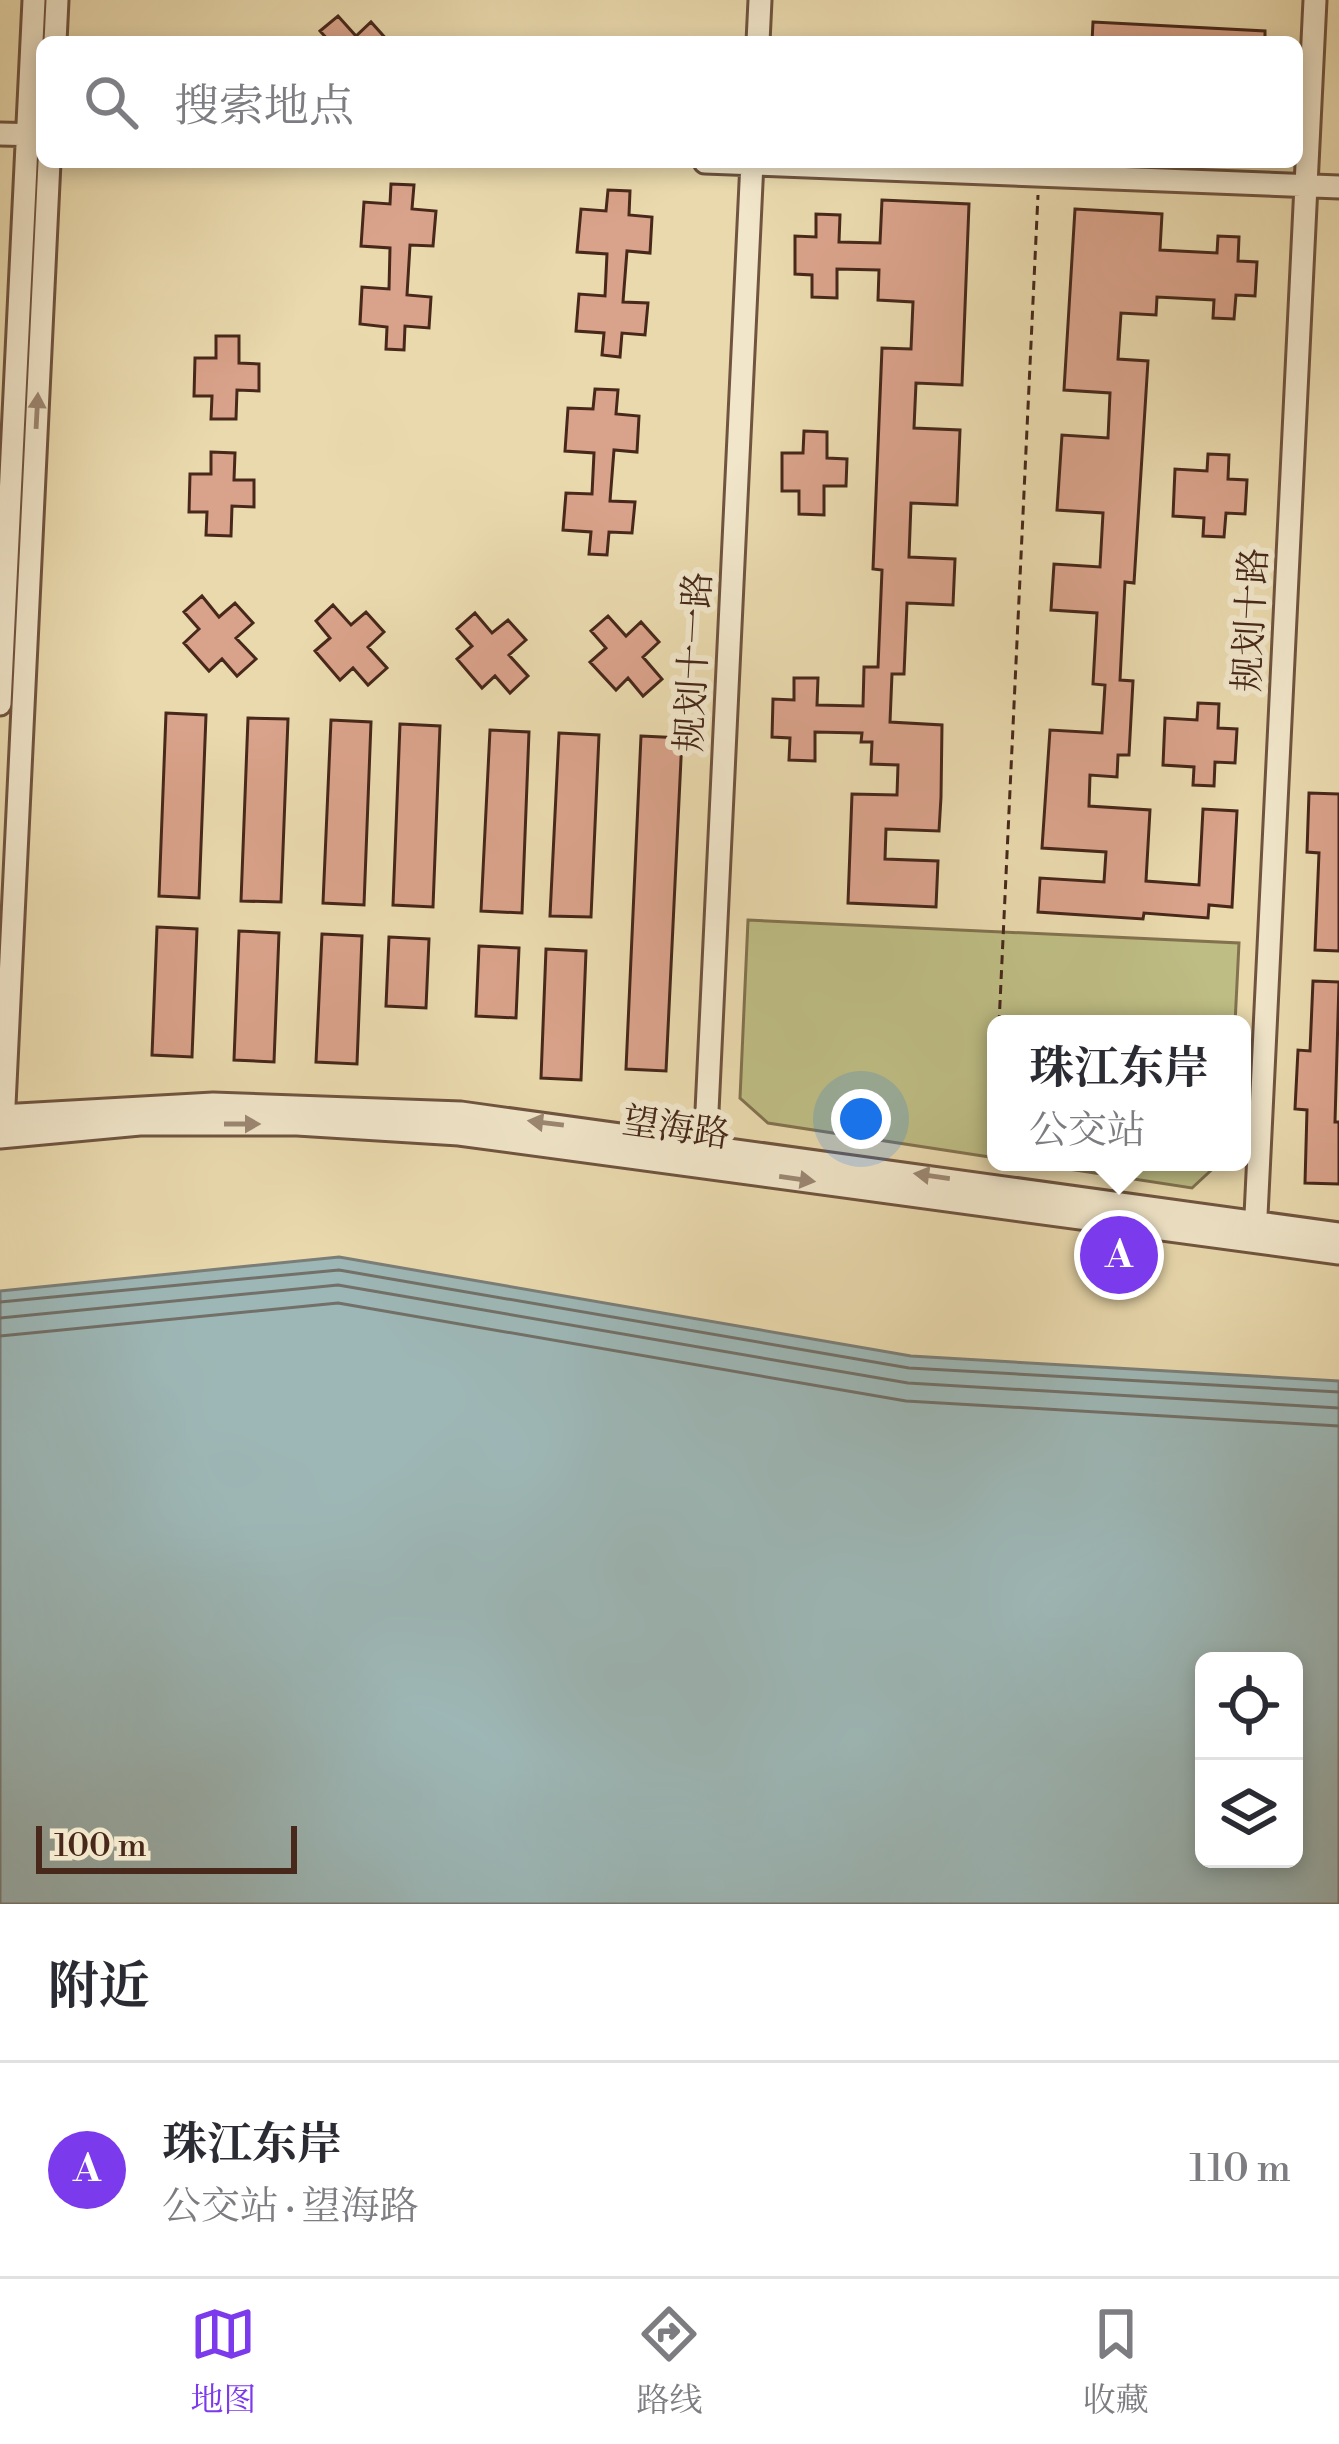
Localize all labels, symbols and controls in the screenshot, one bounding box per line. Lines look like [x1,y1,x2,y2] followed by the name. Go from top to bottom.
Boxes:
[36,36,1303,168] search box
[78,69,144,135] icon: search
[174,79,354,136] text: 搜索地点
[28,391,47,429] one-way arrow
[1226,547,1278,693] street label: 规划十路
[668,571,722,753] street label: 规划十一路
[987,1015,1251,1171] popup
[1029,1041,1209,1098] text: 珠江东岸
[831,1089,891,1149] your location
[619,1099,733,1159] street label: 望海路
[1029,1107,1146,1156] text: 公交站
[527,1113,564,1132] one-way arrow
[224,1114,262,1134] one-way arrow
[913,1166,950,1185] one-way arrow
[779,1170,816,1189] one-way arrow
[1080,1210,1158,1300] pin: A
[1195,1652,1303,1868] map controls
[1195,1652,1303,1760] button: locate
[1195,1760,1303,1868] button: layers
[36,1820,297,1873] scale bar
[54,1826,147,1867] text: 100 m
[48,1956,150,2020] text: 附近
[162,2117,342,2174] text: 珠江东岸
[73,2145,101,2194] text: A
[1189,2145,1291,2194] text: 110 m
[162,2183,419,2232] text: 公交站 · 望海路
[190,2301,256,2422] tab: 地图
[636,2301,702,2422] tab: 路线
[1083,2301,1149,2422] tab: 收藏

